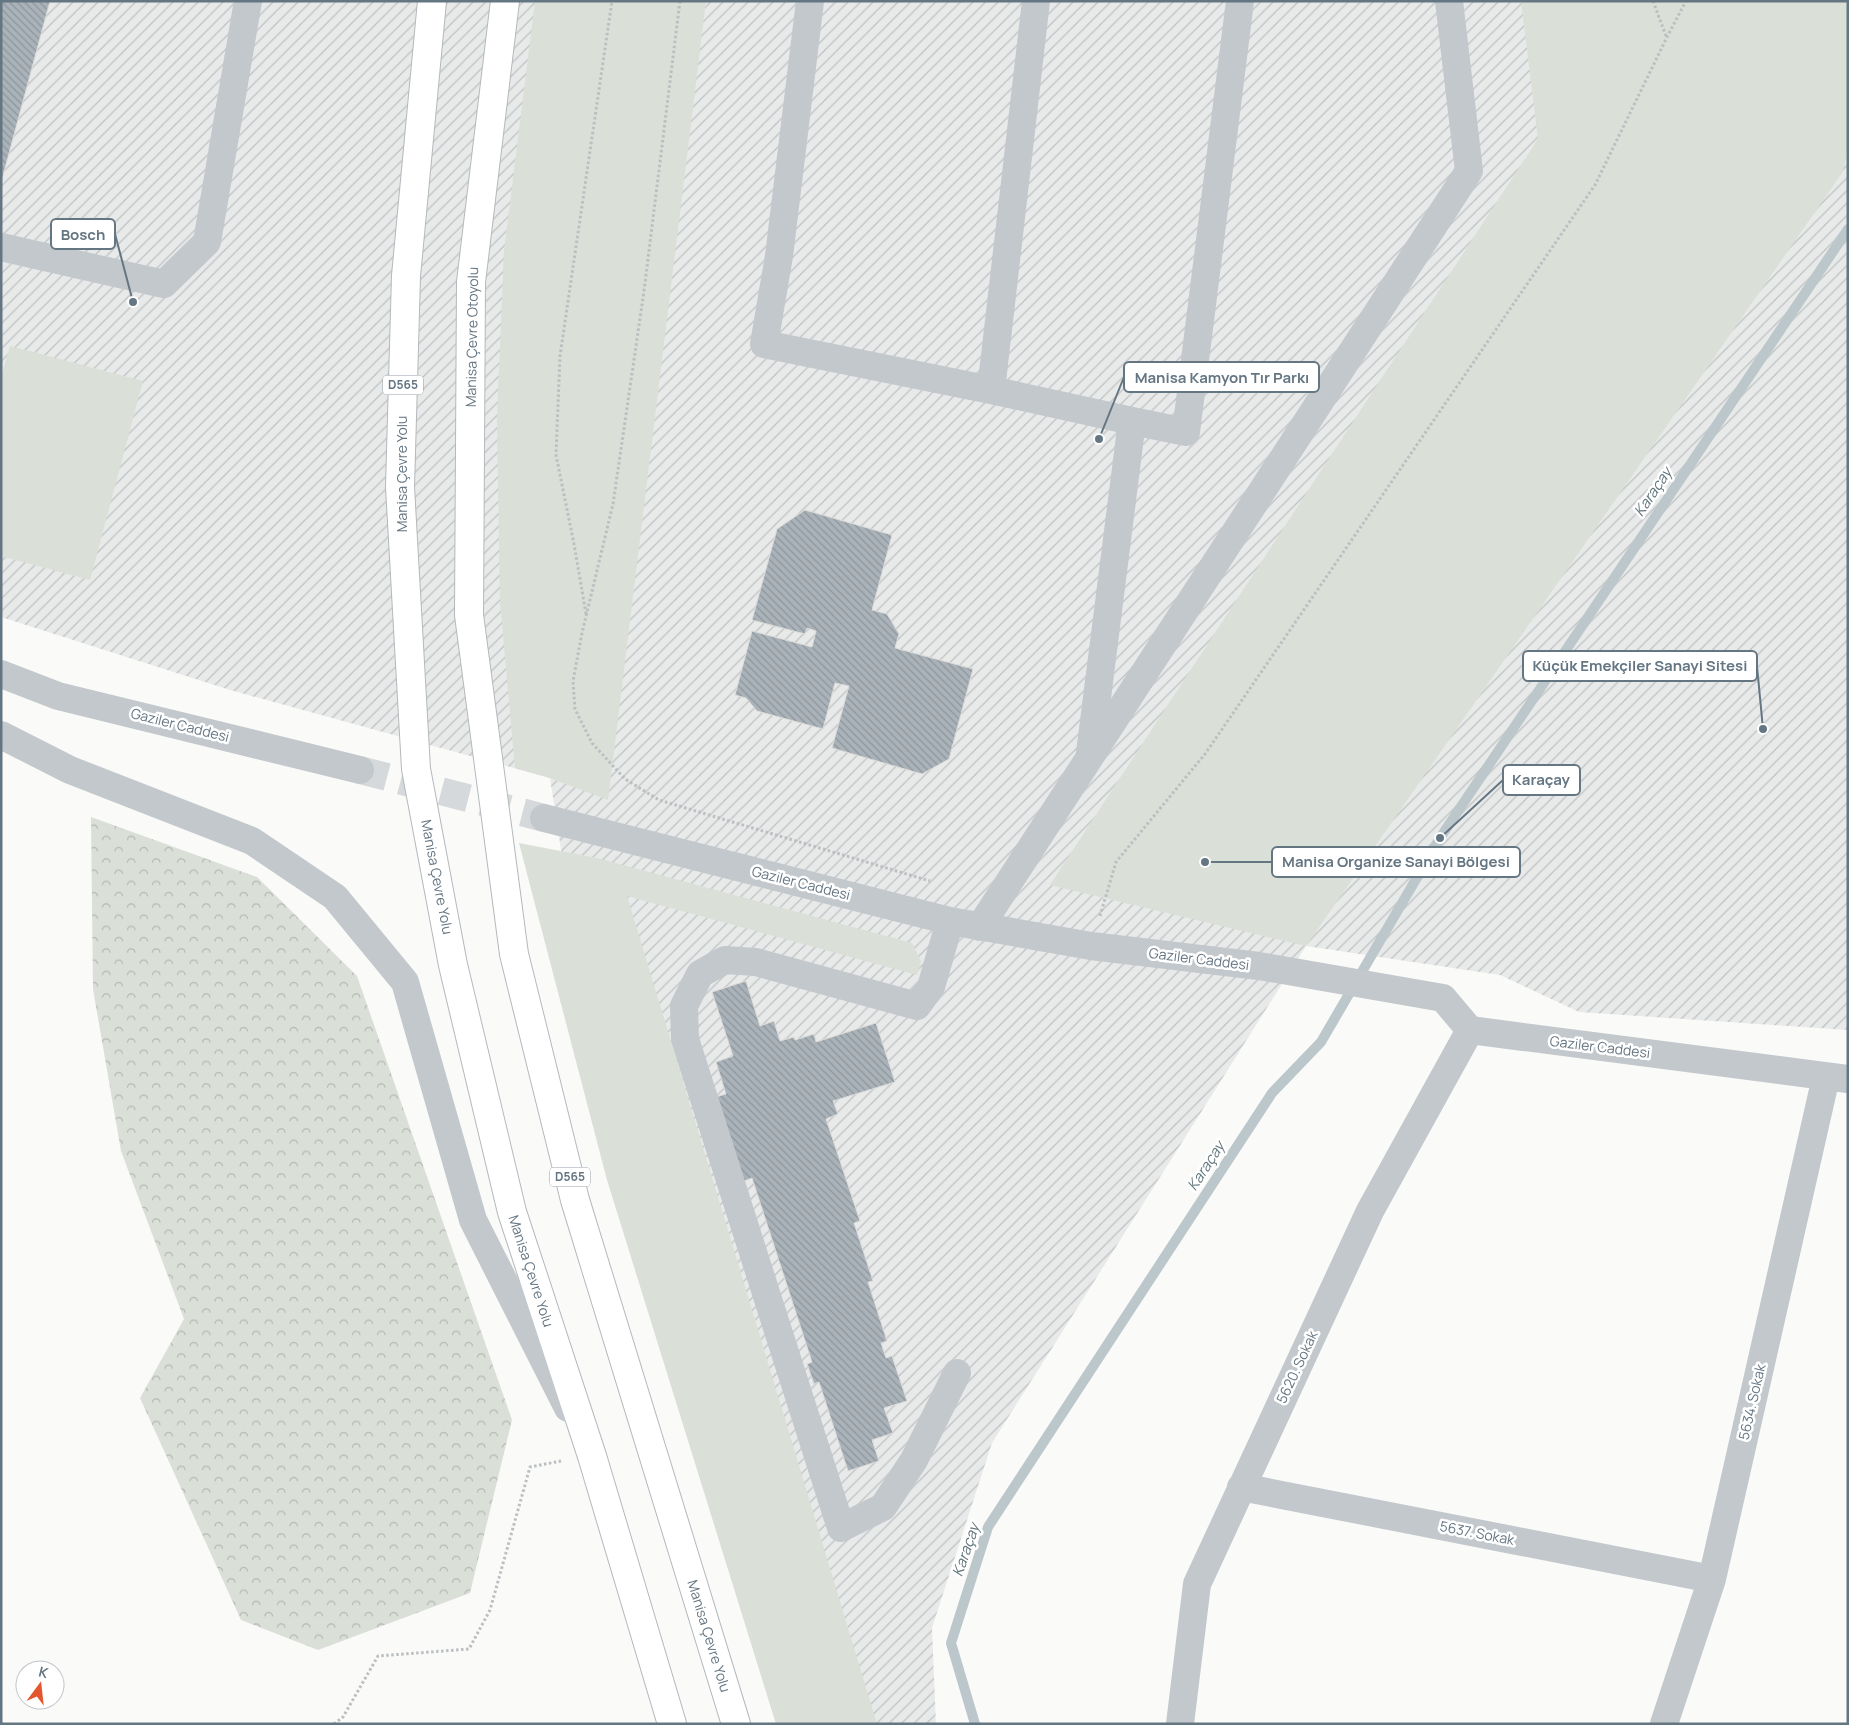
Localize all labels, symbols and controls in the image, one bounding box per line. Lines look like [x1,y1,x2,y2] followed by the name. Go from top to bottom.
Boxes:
[51,219,115,249] callout: Bosch
[61,224,105,245] text: Bosch
[461,267,482,407] street label: Manisa Çevre Otoyolu
[1124,362,1319,392] callout: Manisa Kamyon Tır Parkı
[1135,367,1309,388] text: Manisa Kamyon Tır Parkı
[383,376,423,394] road number: D565
[392,416,411,532] street label: Manisa Çevre Yolu
[1629,461,1678,520] water label: Karaçay
[1523,651,1757,681] callout: Küçük Emekçiler Sanayi Sitesi
[1533,655,1747,676] text: Küçük Emekçiler Sanayi Sitesi
[129,703,231,746] street label: Gaziler Caddesi
[1503,765,1580,795] callout: Karaçay
[1512,769,1571,790] text: Karaçay
[417,818,458,936] street label: Manisa Çevre Yolu
[1272,847,1520,877] callout: Manisa Organize Sanayi Bölgesi
[1282,851,1510,872] text: Manisa Organize Sanayi Bölgesi
[750,861,852,904] street label: Gaziler Caddesi
[1148,943,1250,974] street label: Gaziler Caddesi
[1549,1031,1651,1062] street label: Gaziler Caddesi
[1182,1135,1230,1194] water label: Karaçay
[550,1168,590,1186] road number: D565
[504,1213,559,1329] street label: Manisa Çevre Yolu
[1271,1326,1322,1406] street label: 5620. Sokak
[1734,1361,1770,1442] street label: 5634. Sokak
[1438,1516,1517,1549] street label: 5637. Sokak
[947,1519,985,1579] water label: Karaçay
[683,1577,736,1694] street label: Manisa Çevre Yolu
[15,1660,65,1710] north arrow
[37,1662,51,1683] text: K

